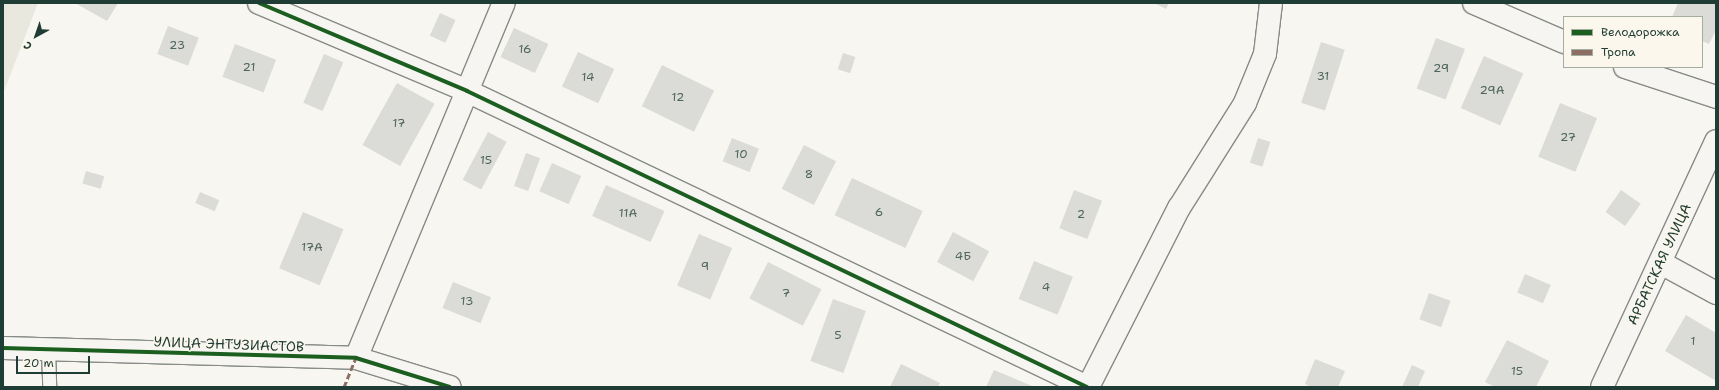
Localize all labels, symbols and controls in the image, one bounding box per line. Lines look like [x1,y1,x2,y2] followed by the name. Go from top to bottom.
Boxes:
[16,16,56,56] north arrow
[1563,16,1703,68] legend
[1601,24,1679,40] text: Велодорожка
[21,38,35,54] text: С
[169,39,185,53] house number: 23
[518,43,532,57] house number: 16
[1601,44,1635,60] text: Тропа
[243,61,255,75] house number: 21
[1433,62,1449,76] house number: 29
[1317,70,1329,84] house number: 31
[582,71,594,85] house number: 14
[1480,84,1504,98] house number: 29А
[672,91,684,105] house number: 12
[393,117,405,131] house number: 17
[1560,131,1576,145] house number: 27
[734,148,748,162] house number: 10
[480,154,492,168] house number: 15
[805,168,813,182] house number: 8
[1623,201,1695,327] street label: АРБАТСКАЯ УЛИЦА
[875,206,883,220] house number: 6
[619,207,637,221] house number: 11А
[1077,208,1085,222] house number: 2
[301,241,323,255] house number: 17А
[955,250,971,264] house number: 4Б
[701,260,709,274] house number: 9
[1042,281,1050,295] house number: 4
[782,287,790,301] house number: 7
[461,295,473,309] house number: 13
[834,329,842,343] house number: 5
[154,333,304,355] street label: УЛИЦА ЭНТУЗИАСТОВ
[1690,335,1696,349] house number: 1
[18,348,92,374] scale bar
[23,355,54,371] text: 20 m
[1511,365,1523,379] house number: 15

